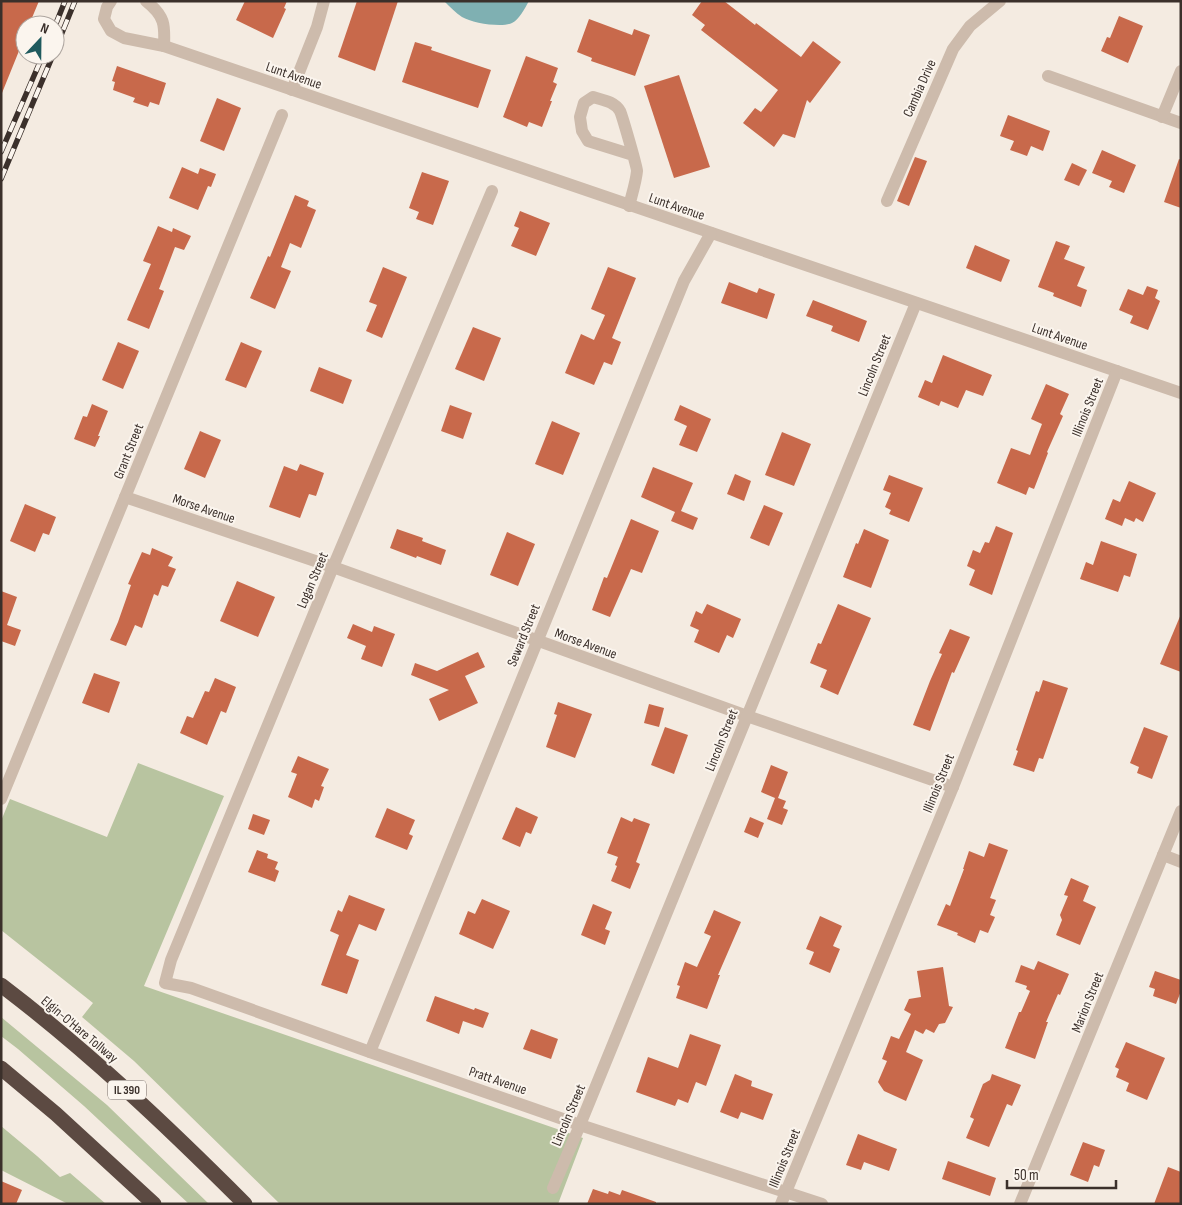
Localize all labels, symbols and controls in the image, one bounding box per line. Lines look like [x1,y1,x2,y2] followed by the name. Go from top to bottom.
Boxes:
[15,15,65,65] north arrow
[38,19,51,38] text: N
[899,57,940,120] street label: Cambia Drive
[264,58,324,93] street label: Lunt Avenue
[647,189,707,224] street label: Lunt Avenue
[1030,319,1090,354] street label: Lunt Avenue
[854,332,895,399] street label: Lincoln Street
[1068,375,1107,439] street label: Illinois Street
[110,421,147,481] street label: Grant Street
[170,490,237,527] street label: Morse Avenue
[293,550,332,611] street label: Logan Street
[503,601,544,669] street label: Seward Street
[552,624,619,663] street label: Morse Avenue
[701,707,742,774] street label: Lincoln Street
[919,751,958,815] street label: Illinois Street
[1068,969,1107,1035] street label: Marion Street
[38,992,122,1067] street label: Elgin-O'Hare Tollway
[467,1063,529,1098] street label: Pratt Avenue
[108,1080,146,1100] road number: IL 390
[548,1082,589,1149] street label: Lincoln Street
[765,1126,804,1190] street label: Illinois Street
[1007,1158,1116,1190] scale bar
[1014,1166,1039,1185] text: 50 m

